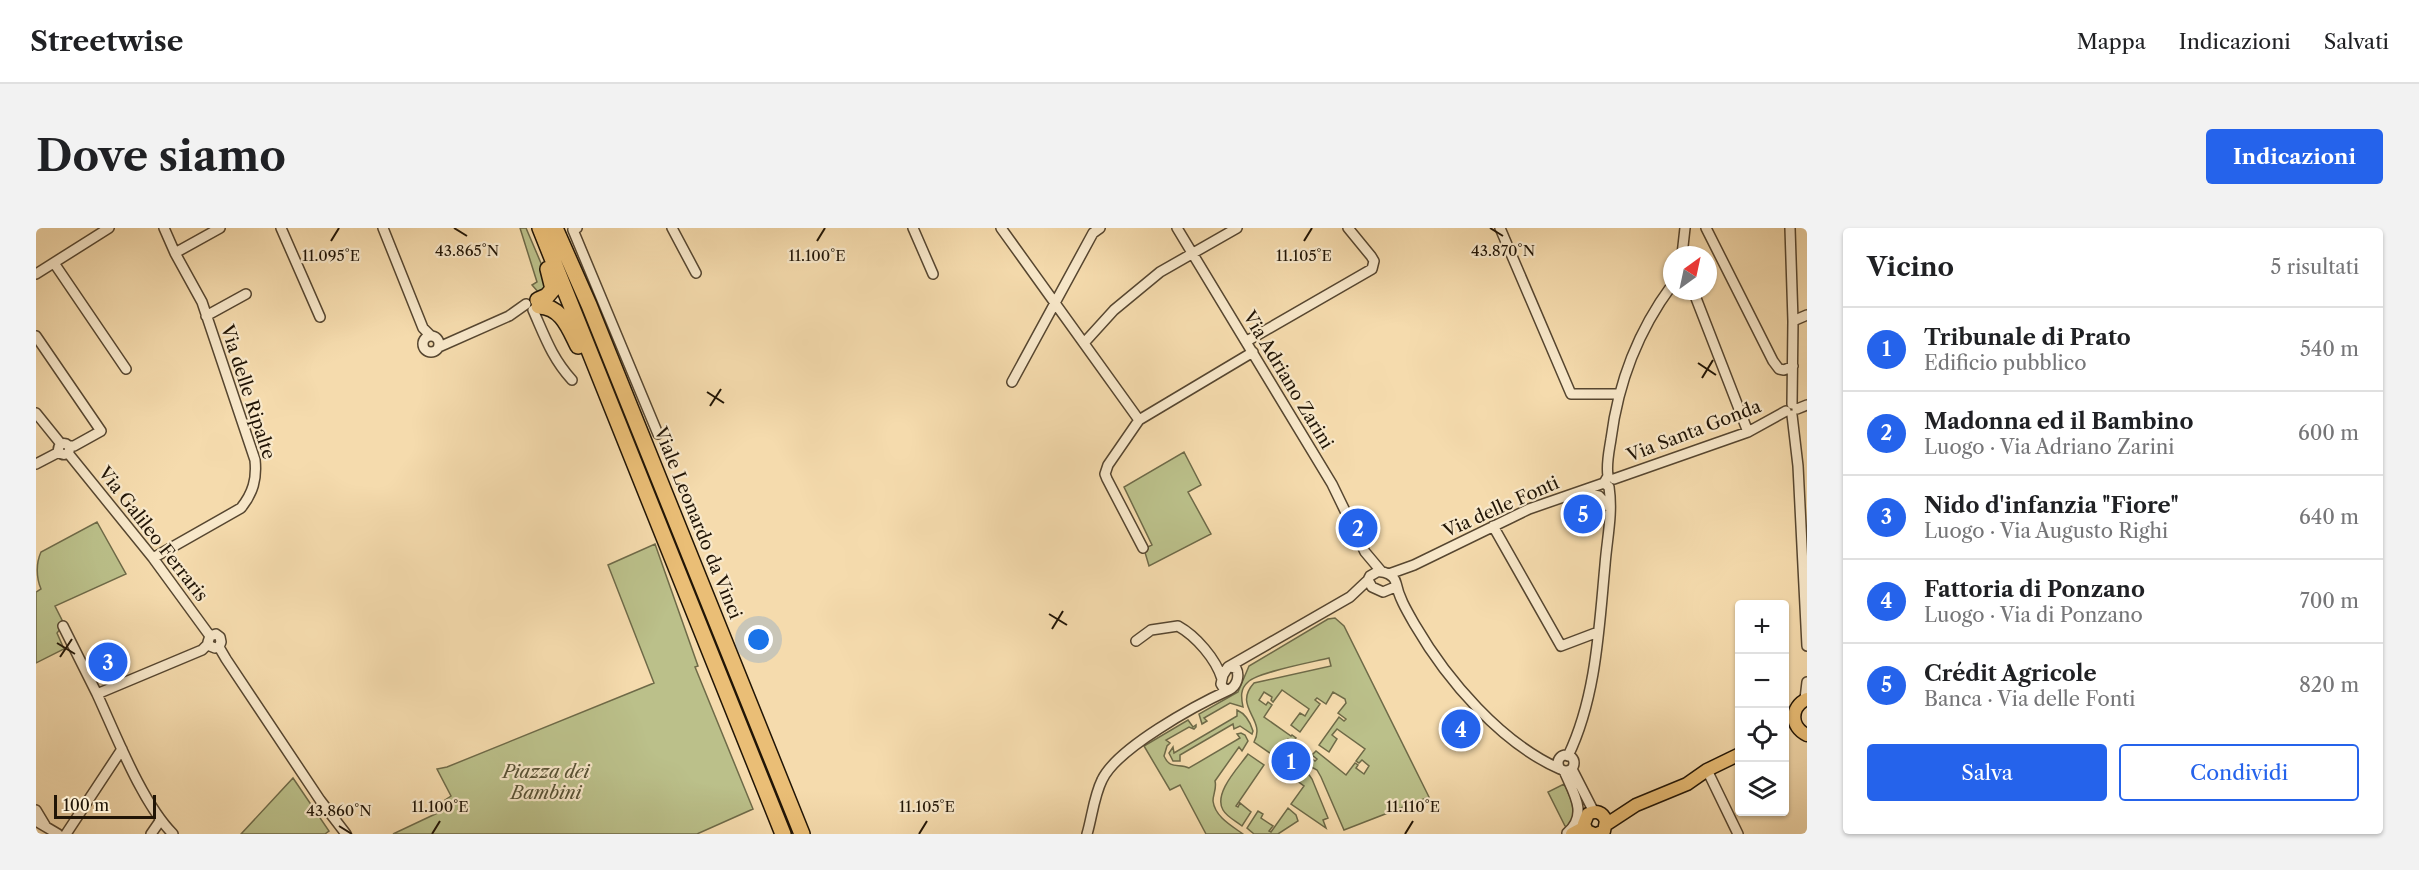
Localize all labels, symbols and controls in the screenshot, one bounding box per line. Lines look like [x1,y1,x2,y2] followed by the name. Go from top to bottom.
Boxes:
[30,24,184,58] text: Streetwise
[2077,29,2146,54] text: Mappa
[2179,29,2291,54] text: Indicazioni
[2324,29,2389,54] text: Salvati
[2206,129,2383,184] button: Indicazioni
[36,130,286,182] text: Dove siamo
[435,241,499,260] text: 43.865°N
[1471,241,1535,260] text: 43.870°N
[302,246,360,265] text: 11.095°E
[788,246,846,265] text: 11.100°E
[1276,246,1332,265] text: 11.105°E
[1663,246,1717,300] north arrow
[1867,251,1954,283] text: Vicino
[2271,255,2359,279] text: 5 risultati
[1238,306,1338,453] street label: Via Adriano Zarini
[216,321,280,462] street label: Via delle Ripalte
[1924,324,2131,351] text: Tribunale di Prato
[1882,337,1891,361] text: 1
[2300,337,2359,361] text: 540 m
[1924,351,2086,375] text: Edificio pubblico
[1623,395,1765,467] street label: Via Santa Gonda
[1924,408,2193,435] text: Madonna ed il Bambino
[1881,421,1892,445] text: 2
[2298,421,2359,445] text: 600 m
[649,423,747,623] street label: Viale Leonardo da Vinci
[1924,435,2174,459] text: Luogo · Via Adriano Zarini
[93,461,212,606] street label: Via Galileo Ferraris
[1439,471,1563,543] street label: Via delle Fonti
[1564,492,1602,536] pin: 5
[1924,492,2179,519] text: Nido d'infanzia "Fiore"
[1881,505,1892,529] text: 3
[2299,505,2359,529] text: 640 m
[1338,506,1378,550] pin: 2
[1924,519,2168,543] text: Luogo · Via Augusto Righi
[1924,576,2145,603] text: Fattoria di Ponzano
[1881,589,1892,613] text: 4
[2300,589,2359,613] text: 700 m
[1735,600,1789,816] map controls
[1735,600,1789,654] button: +
[1924,603,2143,627] text: Luogo · Via di Ponzano
[744,625,773,654] your location
[88,640,128,684] pin: 3
[1735,654,1789,708] button: −
[1924,660,2097,687] text: Crédit Agricole
[1881,673,1892,697] text: 5
[2299,673,2359,697] text: 820 m
[1924,687,2135,711] text: Banca · Via delle Fonti
[1442,706,1480,752] pin: 4
[1735,708,1789,762] button: locate
[1272,738,1310,784] pin: 1
[1867,744,2107,801] button: Salva
[2119,744,2359,801] button: Condividi
[501,761,591,804] park label: Piazza dei Bambini
[1735,762,1789,816] button: layers
[54,792,156,820] scale bar
[63,795,109,815] text: 100 m
[411,797,469,816] text: 11.100°E
[899,797,955,816] text: 11.105°E
[1386,797,1440,816] text: 11.110°E
[306,801,372,820] text: 43.860°N

